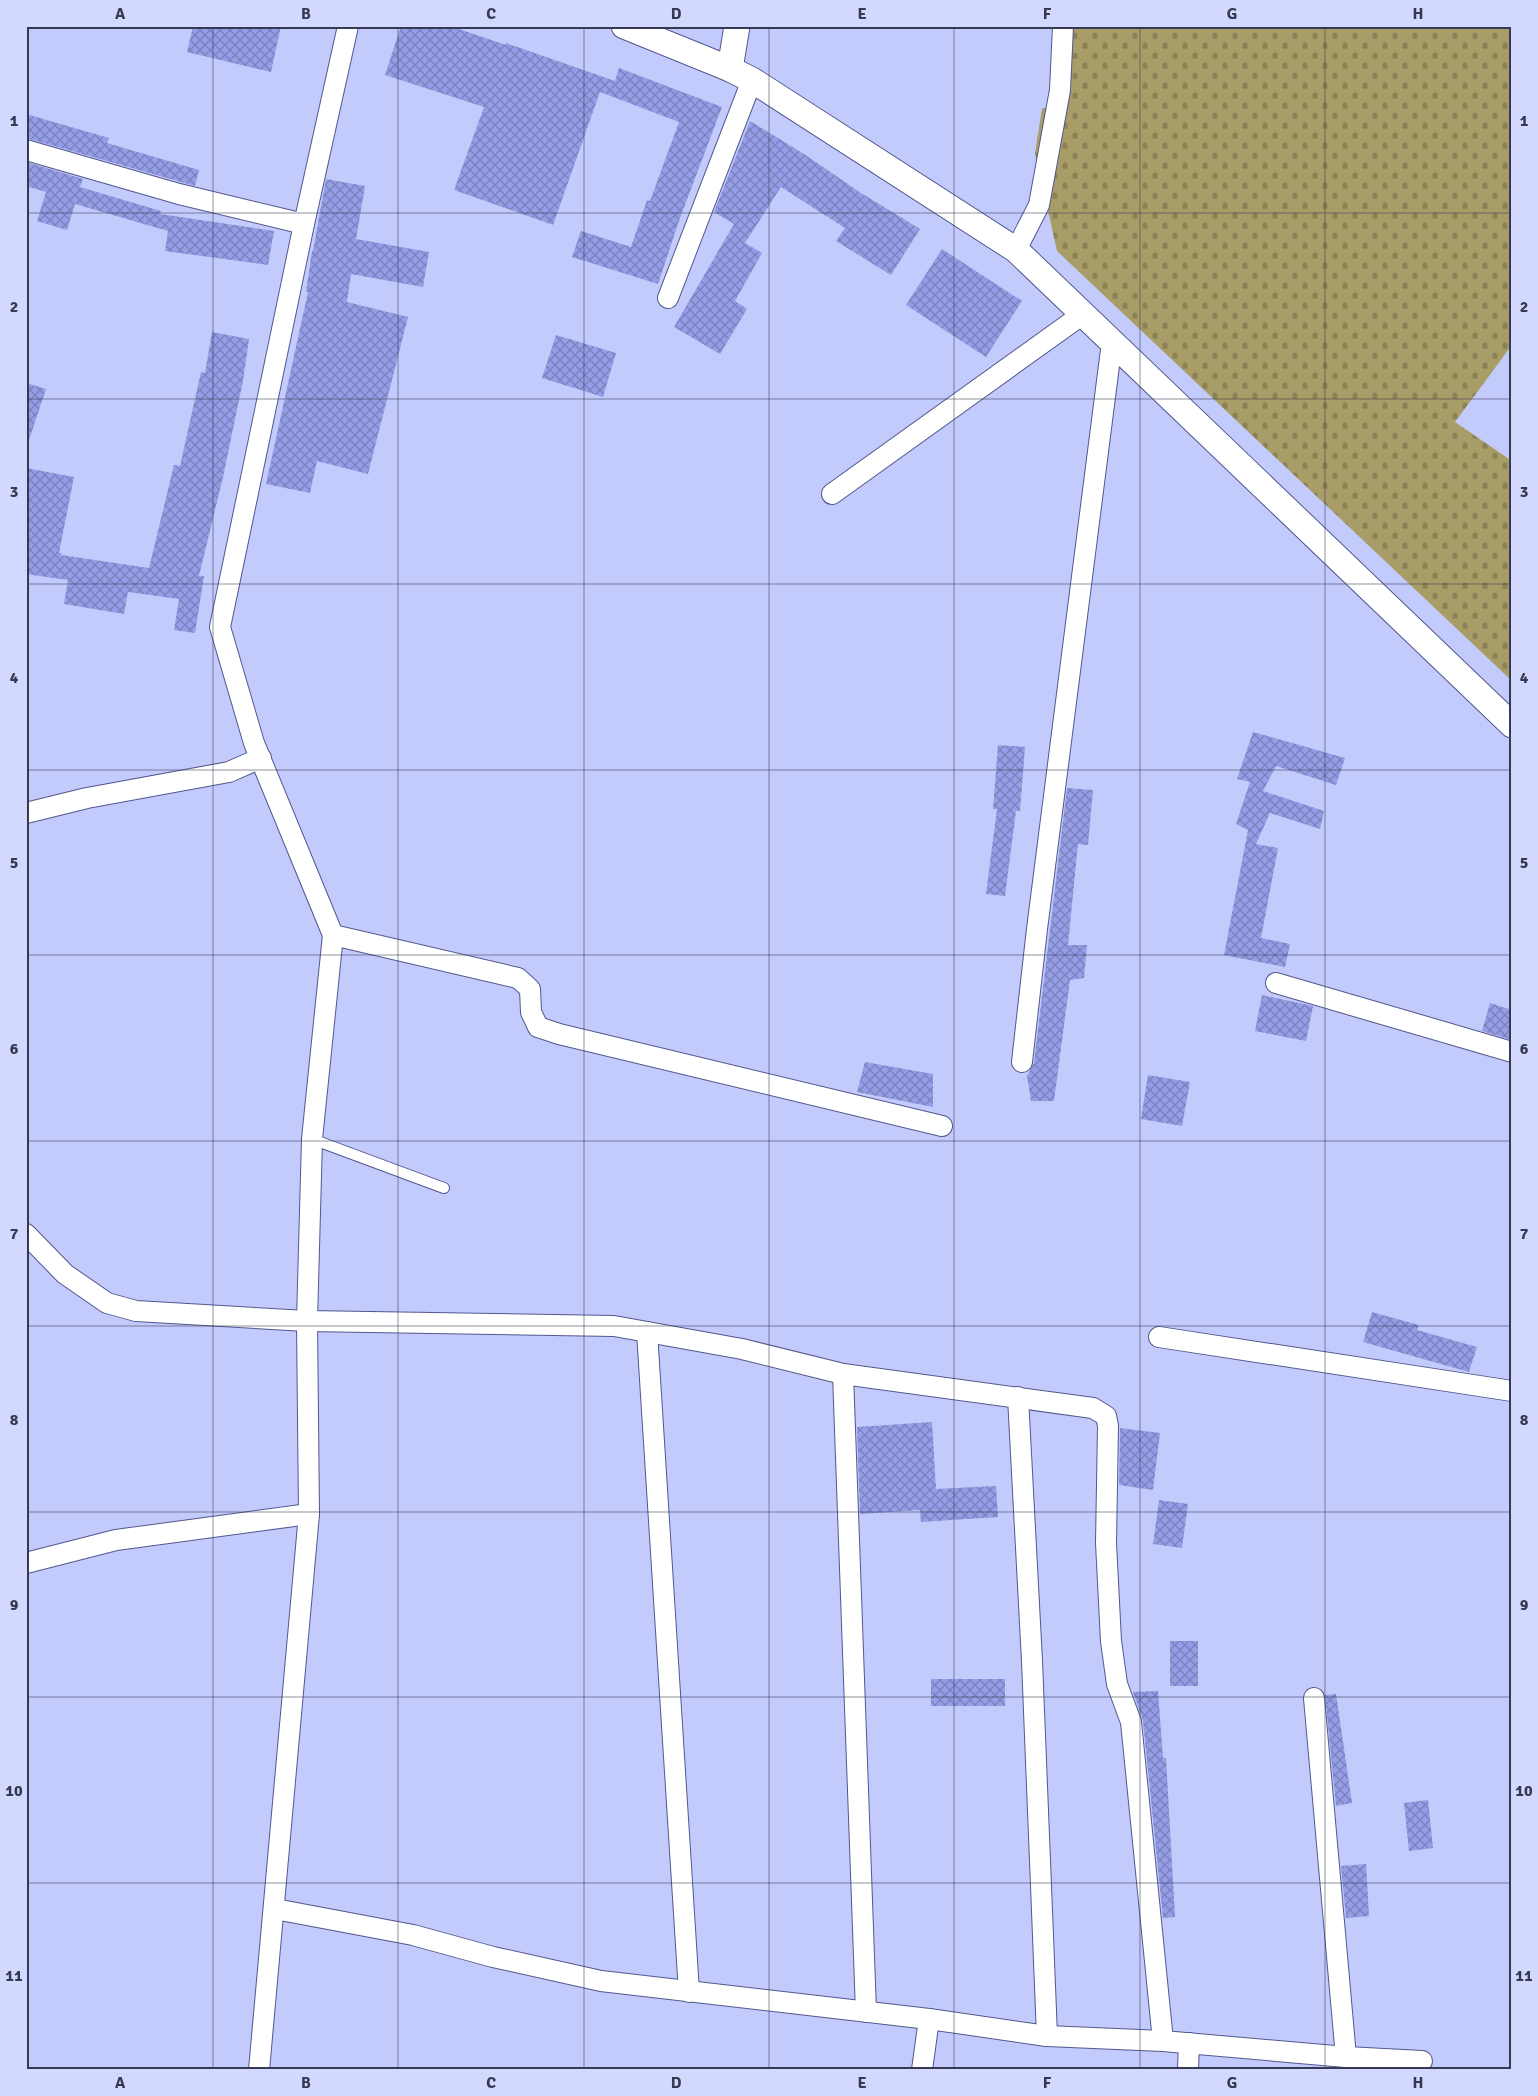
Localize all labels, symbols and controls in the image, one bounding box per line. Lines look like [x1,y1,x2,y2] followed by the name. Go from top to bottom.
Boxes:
[115,4,126,24] text: A
[301,4,311,24] text: B
[486,4,496,24] text: C
[671,4,682,24] text: D
[857,4,867,24] text: E
[1043,4,1052,24] text: F
[1227,4,1237,24] text: G
[1413,4,1423,24] text: H
[10,111,19,131] text: 1
[1520,111,1529,131] text: 1
[10,297,18,317] text: 2
[1520,297,1528,317] text: 2
[10,482,18,502] text: 3
[1520,482,1528,502] text: 3
[10,668,19,688] text: 4
[1520,668,1529,688] text: 4
[10,853,18,873] text: 5
[1520,853,1528,873] text: 5
[10,1039,19,1059] text: 6
[1520,1039,1529,1059] text: 6
[10,1224,19,1244] text: 7
[1520,1224,1529,1244] text: 7
[10,1410,19,1430] text: 8
[1520,1410,1529,1430] text: 8
[10,1595,19,1615] text: 9
[1520,1595,1529,1615] text: 9
[5,1781,23,1801] text: 10
[1515,1781,1533,1801] text: 10
[5,1966,23,1986] text: 11
[1515,1966,1533,1986] text: 11
[115,2073,126,2093] text: A
[301,2073,311,2093] text: B
[486,2073,496,2093] text: C
[671,2073,682,2093] text: D
[857,2073,867,2093] text: E
[1043,2073,1052,2093] text: F
[1227,2073,1237,2093] text: G
[1413,2073,1423,2093] text: H

